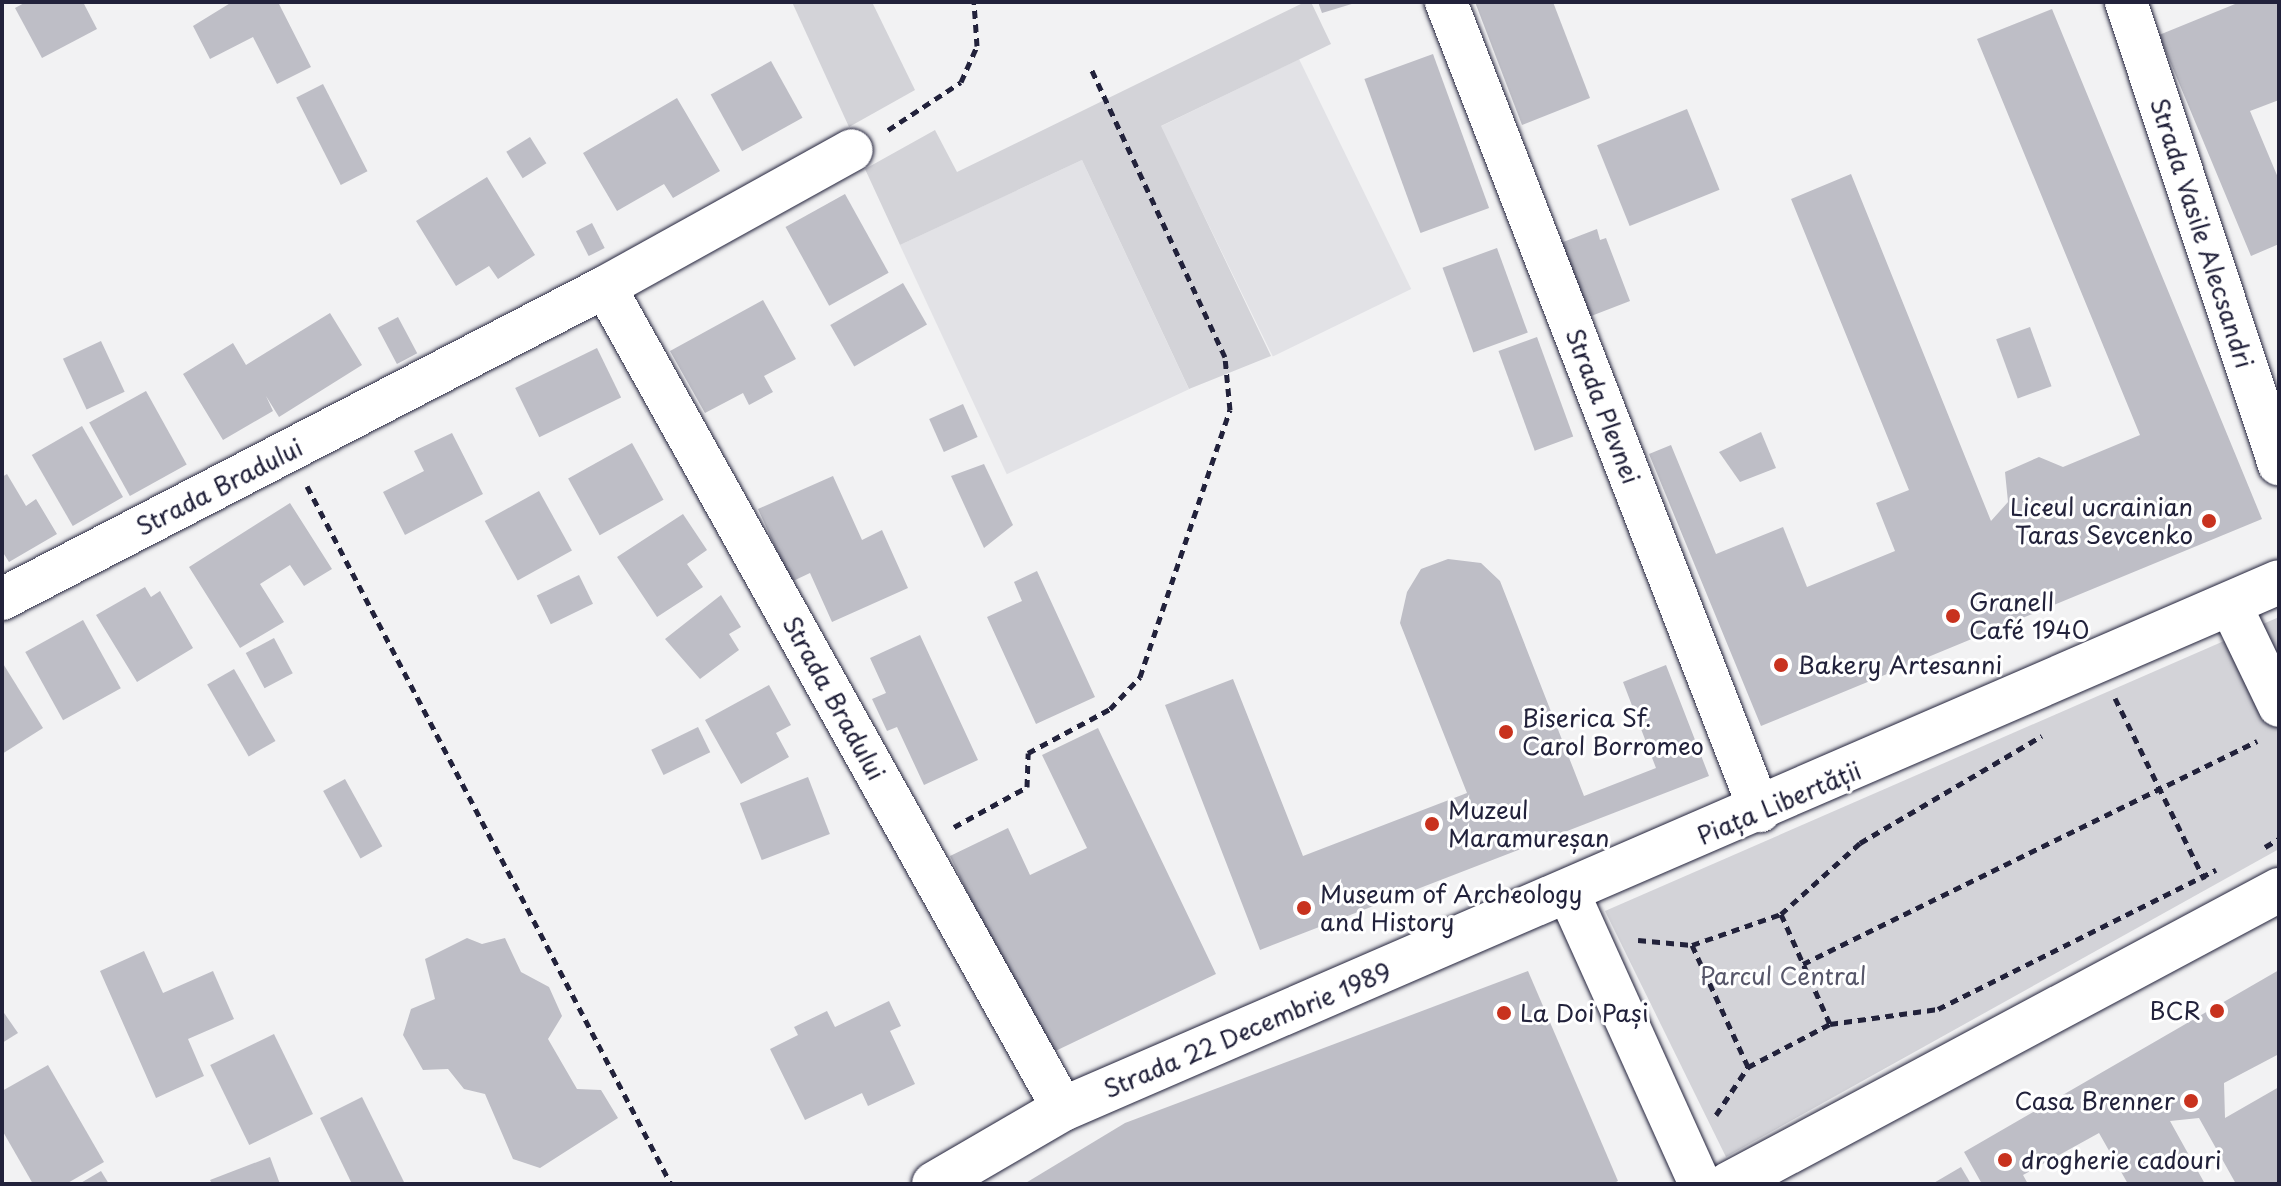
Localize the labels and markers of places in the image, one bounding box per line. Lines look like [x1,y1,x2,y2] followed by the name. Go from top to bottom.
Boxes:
[2010,493,2193,549] place label: Liceul ucrainian Taras Sevcenko
[2200,512,2218,530] marker: Liceul ucrainian Taras Sevcenko
[1969,588,2088,644] place label: Granell Café 1940
[1944,607,1962,625] marker: Granell Café 1940
[1797,651,2002,679] place label: Bakery Artesanni
[1772,656,1790,674] marker: Bakery Artesanni
[1522,704,1705,760] place label: Biserica Sf. Carol Borromeo
[1497,723,1515,741] marker: Biserica Sf. Carol Borromeo
[1448,796,1609,852] place label: Muzeul Maramureșan
[1423,815,1441,833] marker: Muzeul Maramureșan
[1320,880,1582,936] place label: Museum of Archeology and History
[1295,899,1313,917] marker: Museum of Archeology and History
[2150,997,2201,1025] place label: BCR
[1520,999,1649,1027] place label: La Doi Pași
[2208,1002,2226,1020] marker: BCR
[1495,1004,1513,1022] marker: La Doi Pași
[2015,1087,2175,1115] place label: Casa Brenner
[2182,1092,2200,1110] marker: Casa Brenner
[2021,1146,2223,1174] place label: drogherie cadouri
[1996,1151,2014,1169] marker: drogherie cadouri

